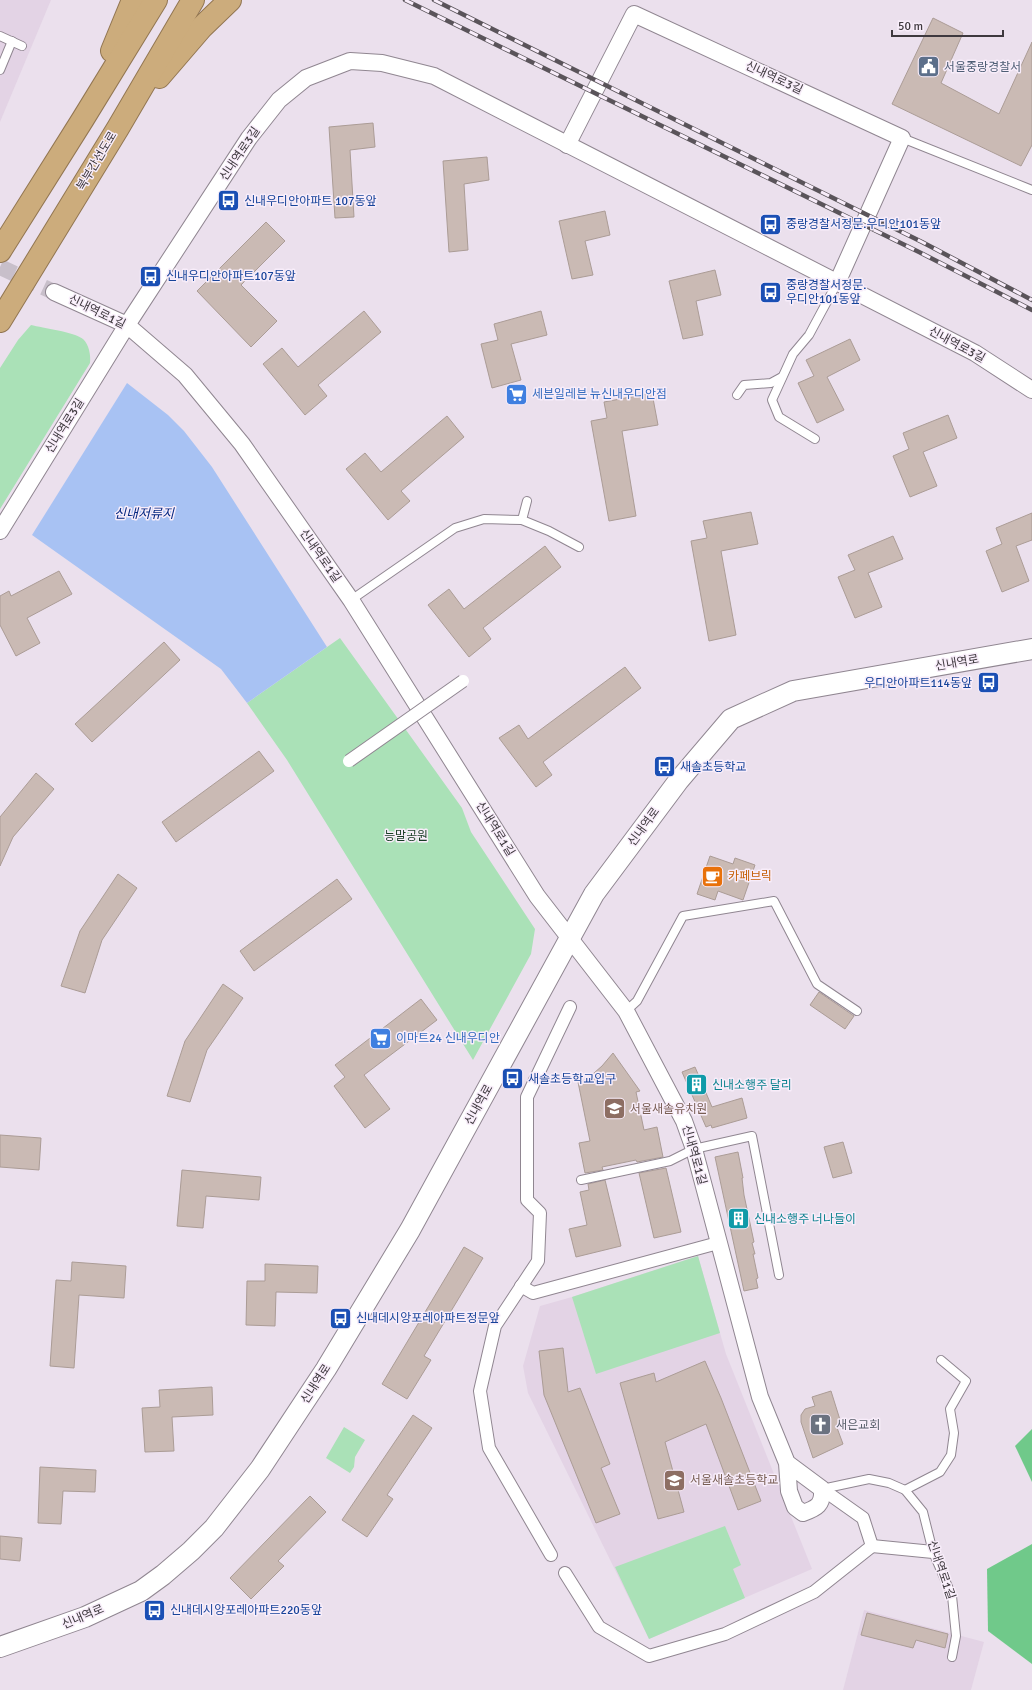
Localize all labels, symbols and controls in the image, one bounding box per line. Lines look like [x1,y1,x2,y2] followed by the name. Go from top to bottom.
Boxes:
[892,12,1003,38] scale bar
[898,19,923,34] text: 50 m
[916,54,942,80] public building icon: 서울중랑경찰서
[743,58,805,98] street label: 신내역로3길
[944,60,1021,75] place label: 서울중랑경찰서
[217,124,263,184] street label: 신내역로3길
[74,129,120,193] street label: 북부간선도로
[216,188,242,214] bus stop icon: 신내우디안아파트 107동앞
[244,194,376,209] place label: 신내우디안아파트 107동앞
[757,211,783,237] bus stop icon: 중랑경찰서정문.우디안101동앞
[786,217,941,232] place label: 중랑경찰서정문.우디안101동앞
[138,263,164,289] bus stop icon: 신내우디안아파트107동앞
[166,269,296,284] place label: 신내우디안아파트107동앞
[786,278,866,307] place label: 중랑경찰서정문. 우디안101동앞
[758,279,784,305] bus stop icon: 중랑경찰서정문. 우디안101동앞
[66,292,128,332] street label: 신내역로1길
[926,324,988,366] street label: 신내역로3길
[503,381,529,407] supermarket icon: 세븐일레븐 뉴신내우디안점
[532,387,667,402] place label: 세븐일레븐 뉴신내우디안점
[42,396,88,456] street label: 신내역로3길
[114,506,175,522] water label: 신내저류지
[296,526,344,586] street label: 신내역로1길
[934,652,980,674] street label: 신내역로
[975,670,1001,696] bus stop icon: 우디안아파트114동앞
[864,676,972,691] place label: 우디안아파트114동앞
[651,754,677,780] bus stop icon: 새솔초등학교
[680,760,746,775] place label: 새솔초등학교
[472,799,518,859] street label: 신내역로1길
[625,805,663,849] street label: 신내역로
[384,829,428,844] park label: 능말공원
[700,863,726,889] cafe icon: 카페브릭
[728,869,772,884] place label: 카페브릭
[367,1025,393,1051] supermarket icon: 이마트24 신내우디안
[396,1031,500,1046] place label: 이마트24 신내우디안
[500,1066,526,1092] bus stop icon: 새솔초등학교입구
[528,1072,616,1087] place label: 새솔초등학교입구
[683,1072,709,1098] building icon: 신내소행주 달리
[712,1078,792,1093] place label: 신내소행주 달리
[462,1082,496,1128] street label: 신내역로
[602,1096,628,1122] school or university icon: 서울새솔유치원
[630,1102,707,1117] place label: 서울새솔유치원
[678,1123,710,1187] street label: 신내역로1길
[726,1206,752,1232] building icon: 신내소행주 너나들이
[754,1212,856,1227] place label: 신내소행주 너나들이
[327,1305,353,1331] bus stop icon: 신내데시앙포레아파트정문앞
[356,1311,500,1326] place label: 신내데시앙포레아파트정문앞
[298,1361,334,1407] street label: 신내역로
[808,1412,834,1438] church icon: 새은교회
[836,1418,880,1433] place label: 새은교회
[661,1467,687,1493] school or university icon: 서울새솔초등학교
[690,1473,778,1488] place label: 서울새솔초등학교
[924,1538,958,1602] street label: 신내역로1길
[141,1597,167,1623] bus stop icon: 신내데시앙포레아파트220동앞
[60,1601,106,1633] street label: 신내역로
[170,1603,322,1618] place label: 신내데시앙포레아파트220동앞

